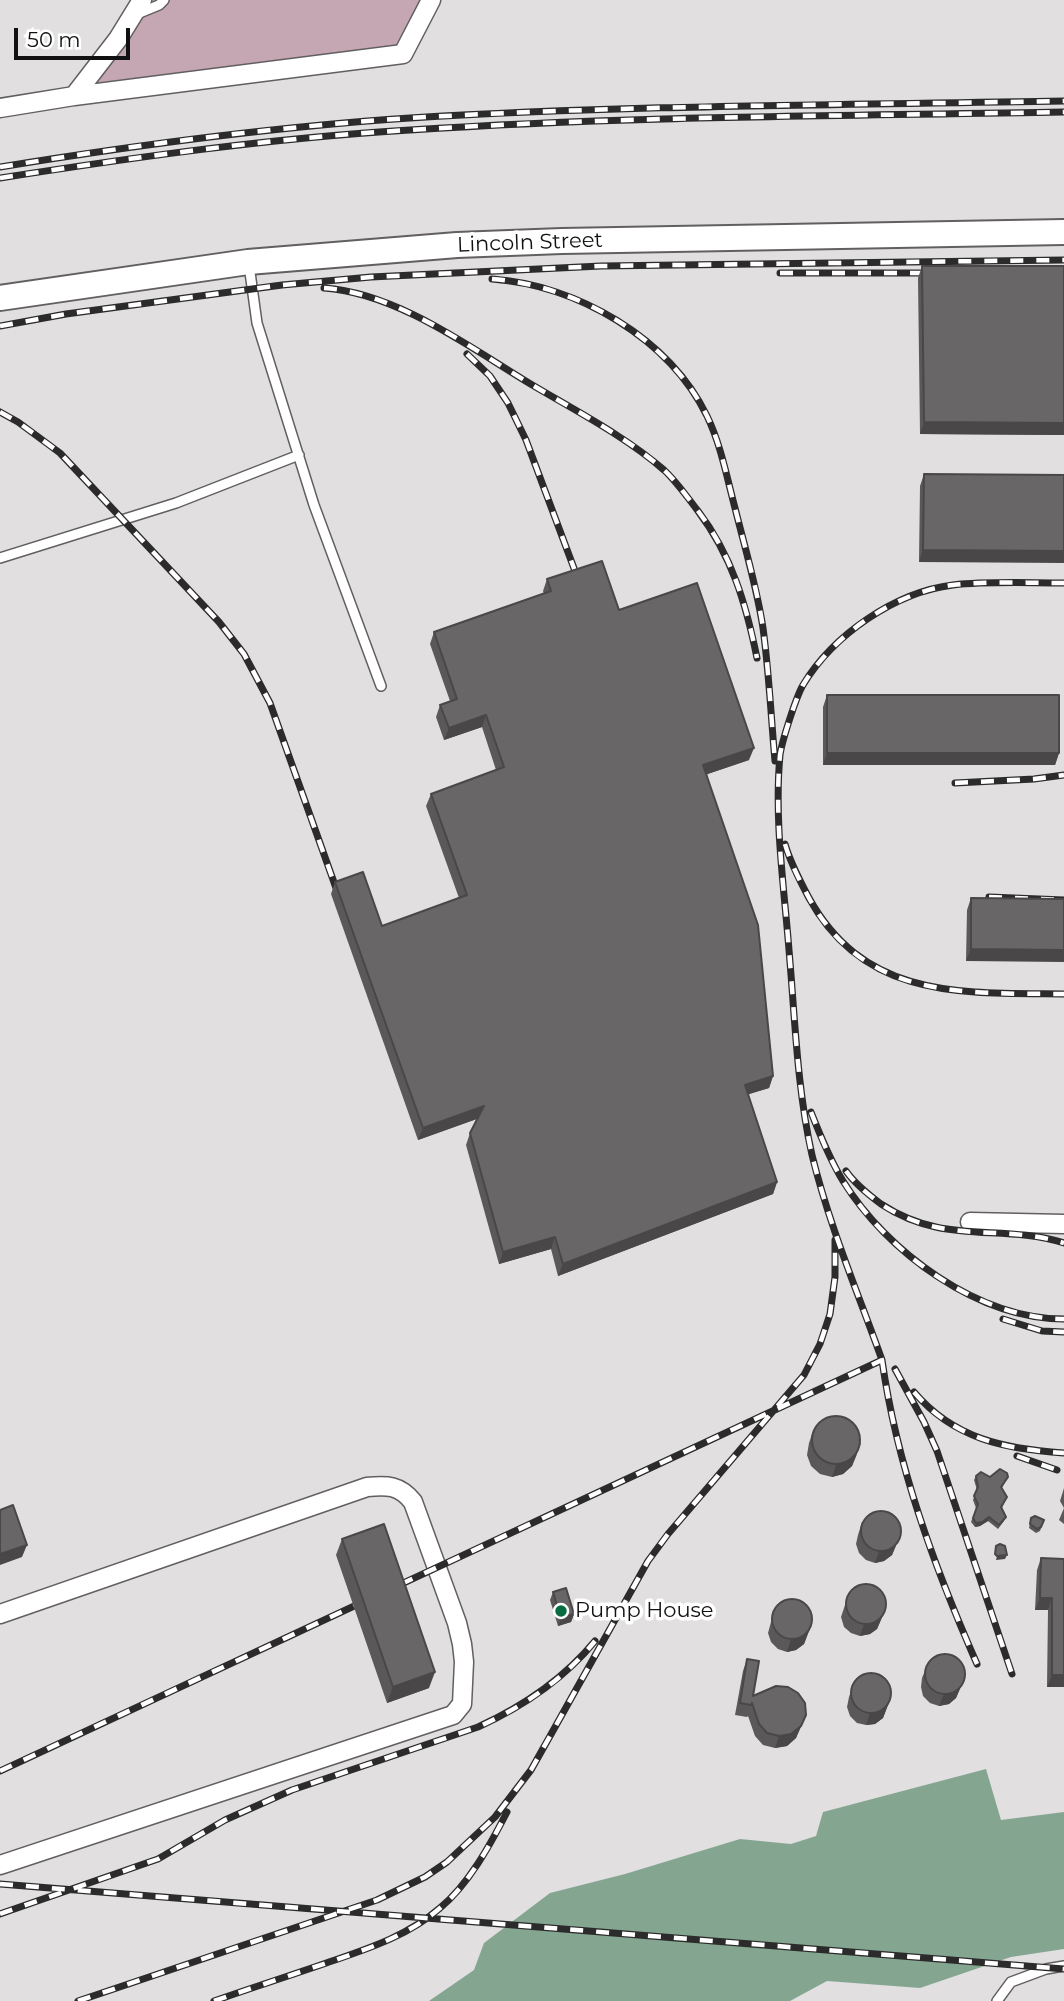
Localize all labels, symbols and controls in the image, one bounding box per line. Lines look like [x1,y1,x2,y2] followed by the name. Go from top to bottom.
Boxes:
[18,14,133,58] scale bar
[27,27,81,52] text: 50 m
[457,228,603,258] street label: Lincoln Street
[575,1598,713,1624] place label: Pump House
[553,1603,569,1619] marker: Pump House

